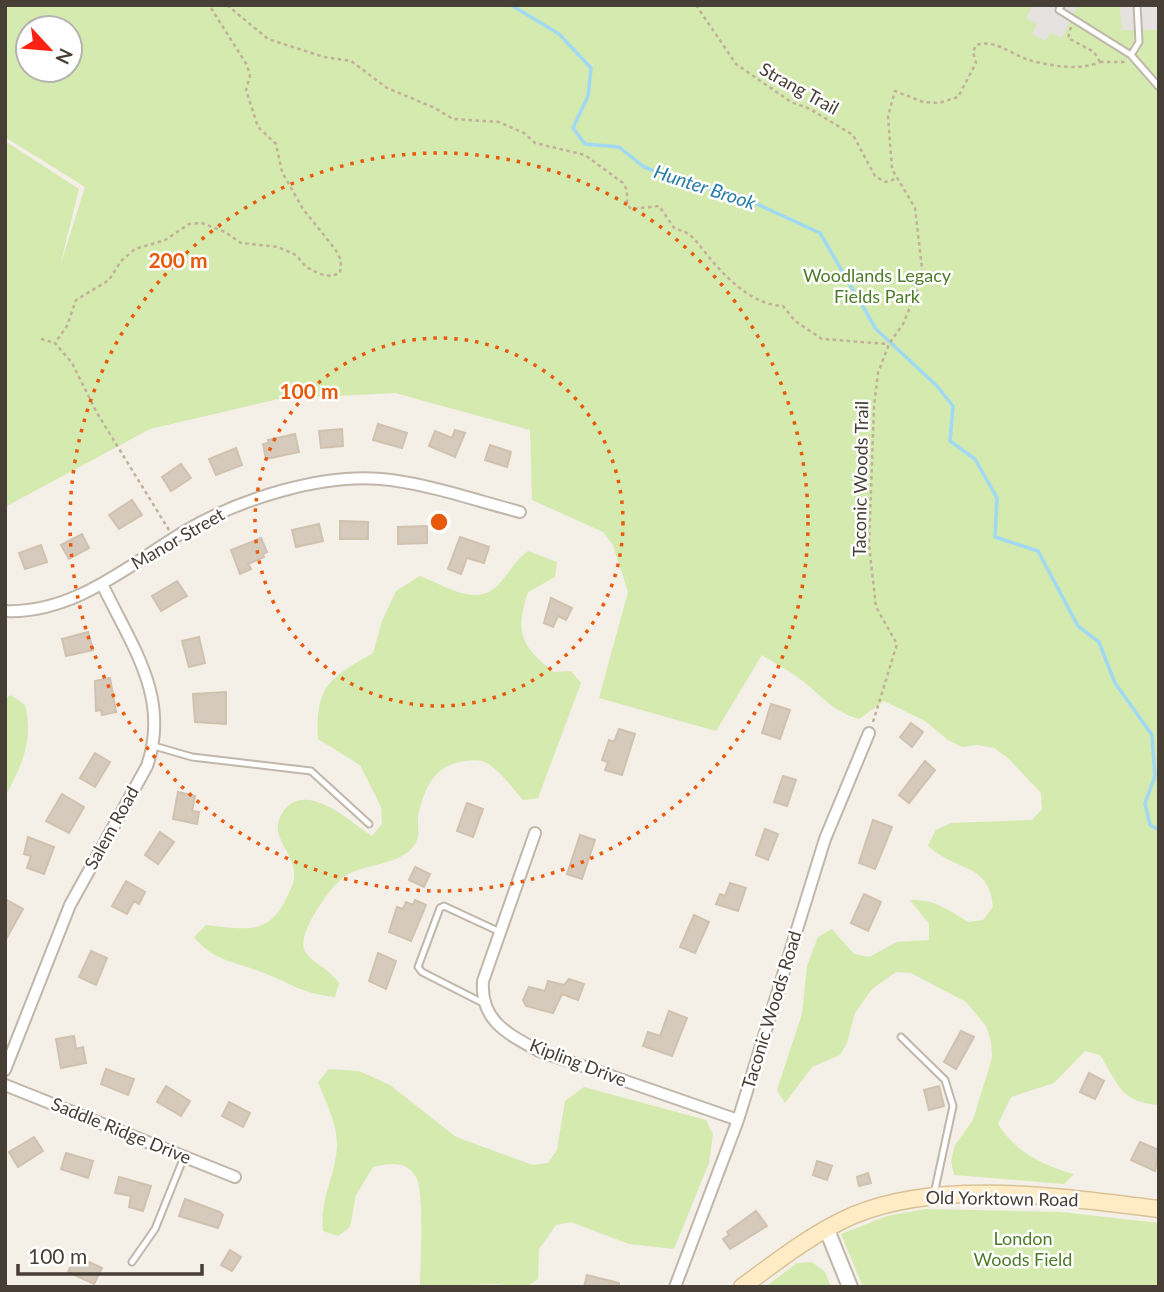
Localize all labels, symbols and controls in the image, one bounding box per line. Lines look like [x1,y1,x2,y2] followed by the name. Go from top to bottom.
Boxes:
[14,14,84,84] north arrow
[51,45,78,68] text: N
[756,57,843,119] street label: Strang Trail
[651,159,760,214] water label: Hunter Brook
[148,247,208,272] text: 200 m
[803,264,952,307] park label: Woodlands Legacy Fields Park
[279,378,339,403] text: 100 m
[848,401,872,557] street label: Taconic Woods Trail
[127,502,228,574] street label: Manor Street
[427,510,451,534] centre of rings
[79,782,143,873] street label: Salem Road
[737,928,806,1091] street label: Taconic Woods Road
[527,1034,630,1091] street label: Kipling Drive
[48,1092,195,1168] street label: Saddle Ridge Drive
[925,1186,1079,1210] street label: Old Yorktown Road
[974,1227,1072,1270] park label: London Woods Field
[18,1232,201,1276] scale bar
[28,1243,87,1268] text: 100 m

